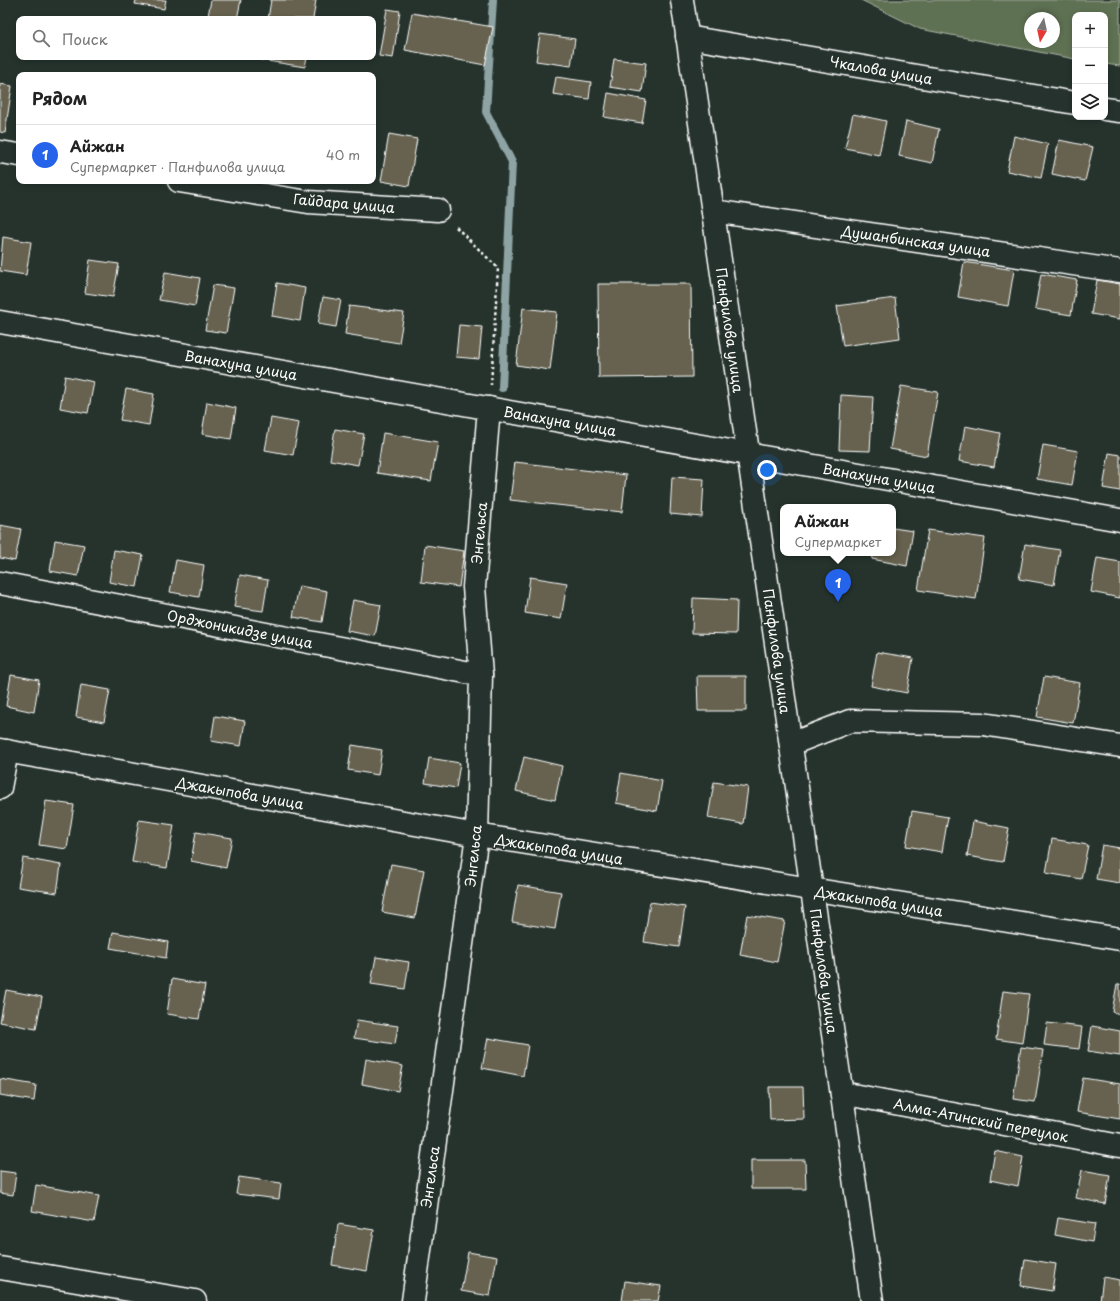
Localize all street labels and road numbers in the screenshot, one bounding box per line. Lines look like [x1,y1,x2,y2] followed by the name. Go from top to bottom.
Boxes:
[828,51,934,89] street label: Чкалова улица
[292,188,396,218] street label: Гайдара улица
[839,220,992,262] street label: Душанбинская улица
[711,266,749,394] street label: Панфилова улица
[183,345,299,385] street label: Ванахуна улица
[502,401,618,441] street label: Ванахуна улица
[821,458,937,498] street label: Ванахуна улица
[466,501,492,565] street label: Энгельса
[758,587,796,715] street label: Панфилова улица
[165,605,315,653] street label: Орджоникидзе улица
[174,771,306,815] street label: Джакыпова улица
[459,824,487,888] street label: Энгельса
[493,828,625,869] street label: Джакыпова улица
[813,880,945,921] street label: Джакыпова улица
[805,907,843,1035] street label: Панфилова улица
[892,1093,1071,1147] street label: Алма-Атинский переулок
[415,1144,445,1209] street label: Энгельса

